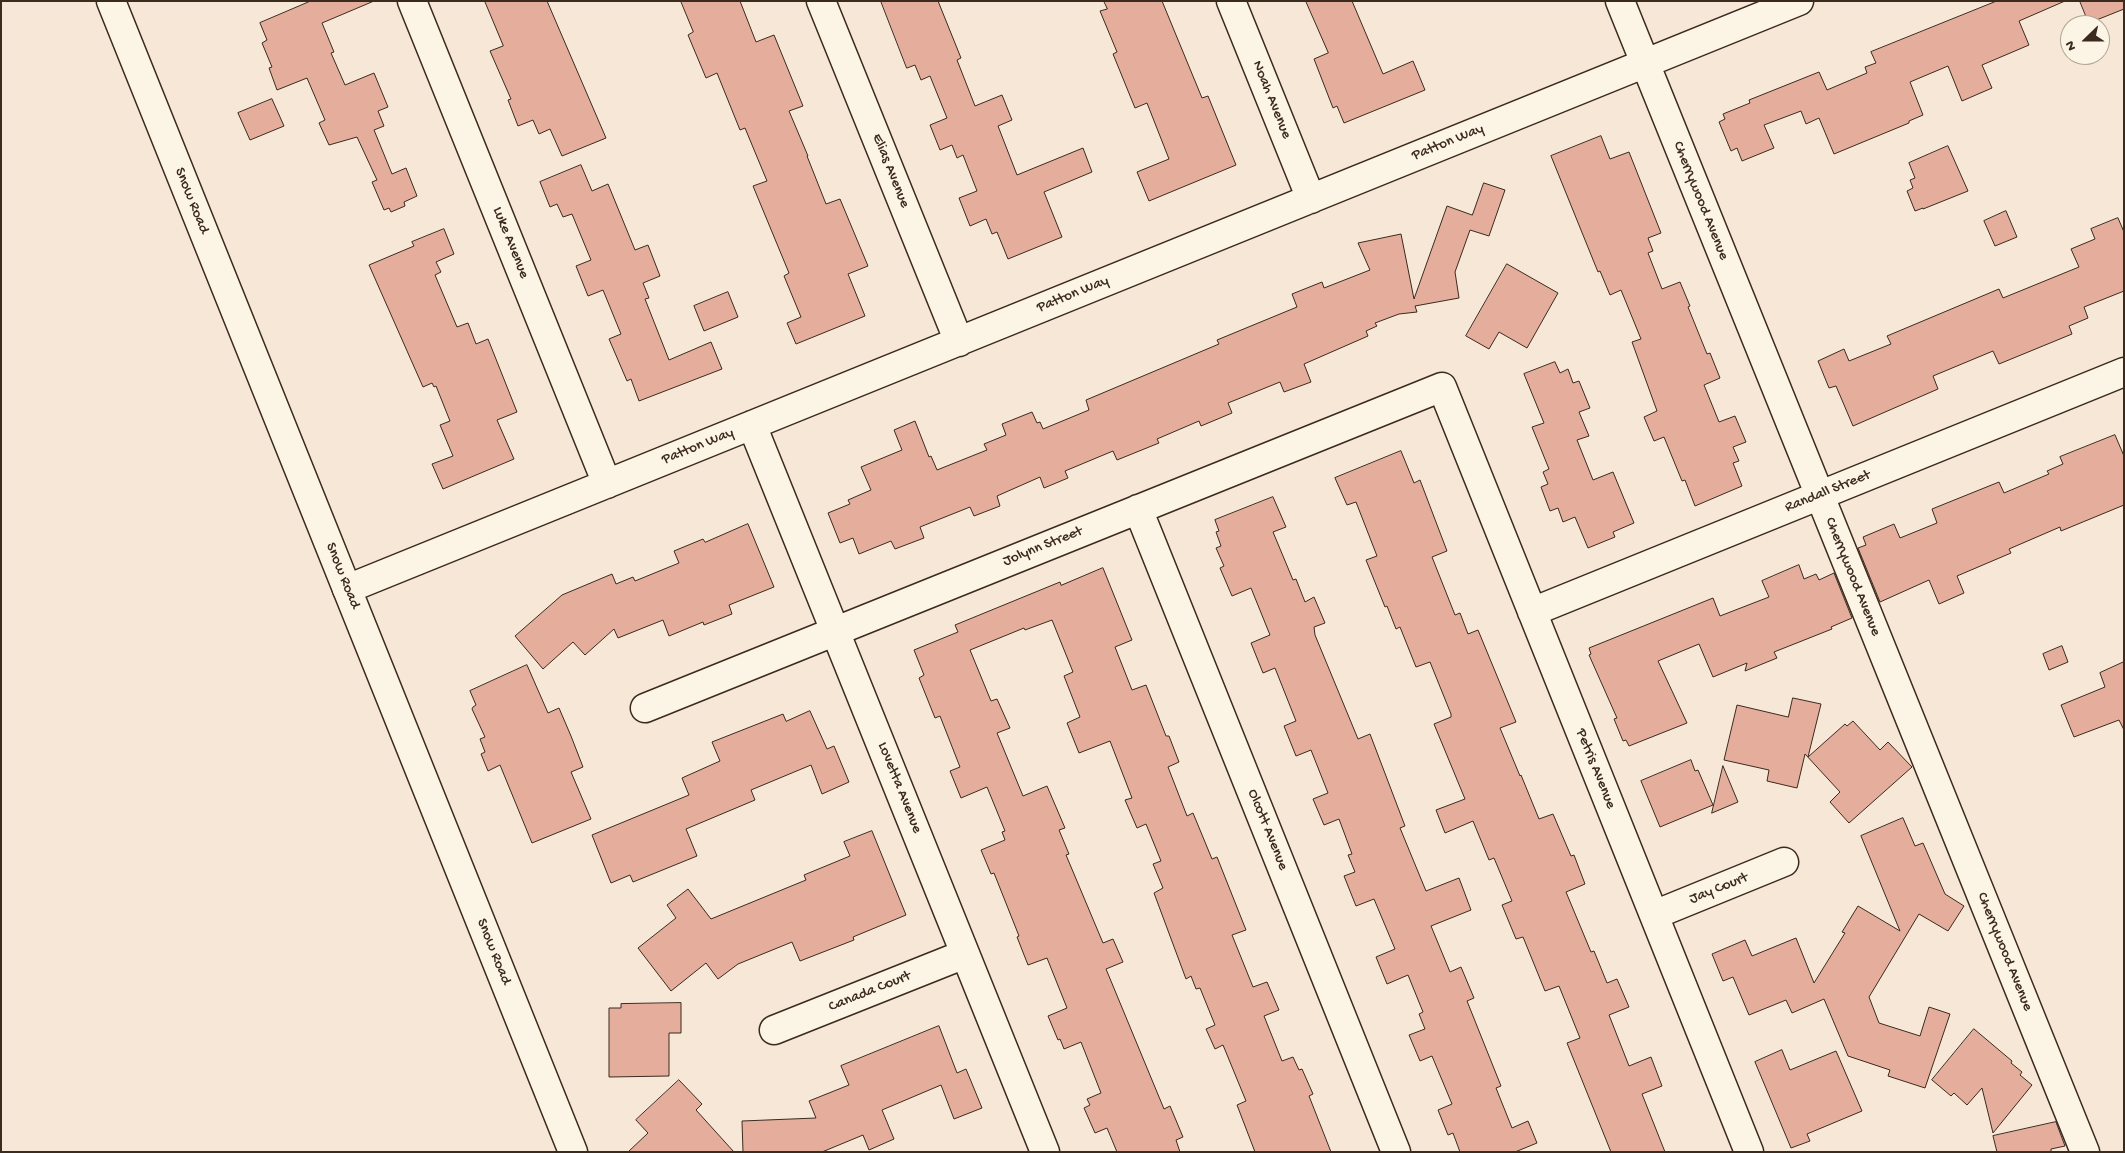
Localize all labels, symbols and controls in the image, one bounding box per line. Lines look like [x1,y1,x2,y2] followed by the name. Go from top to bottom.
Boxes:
[2060,15,2110,65] north arrow
[2062,38,2081,53] text: N
[1247,58,1295,142] street label: Noah Avenue
[1409,120,1487,166] street label: Patton Way
[867,131,913,211] street label: Elias Avenue
[1668,139,1732,263] street label: Cherrywood Avenue
[170,165,212,237] street label: Snow Road
[487,205,533,281] street label: Luke Avenue
[1034,272,1112,318] street label: Patton Way
[659,424,737,470] street label: Patton Way
[1783,467,1873,517] street label: Randall Street
[1820,515,1884,639] street label: Cherrywood Avenue
[1001,523,1085,571] street label: Jolynn Street
[321,540,363,612] street label: Snow Road
[1571,726,1619,812] street label: Petris Avenue
[873,740,925,836] street label: Lovetta Avenue
[1243,787,1291,873] street label: Olcott Avenue
[1687,869,1751,909] street label: Jay Court
[1972,890,2036,1014] street label: Cherrywood Avenue
[472,916,514,988] street label: Snow Road
[826,967,914,1017] street label: Canada Court

